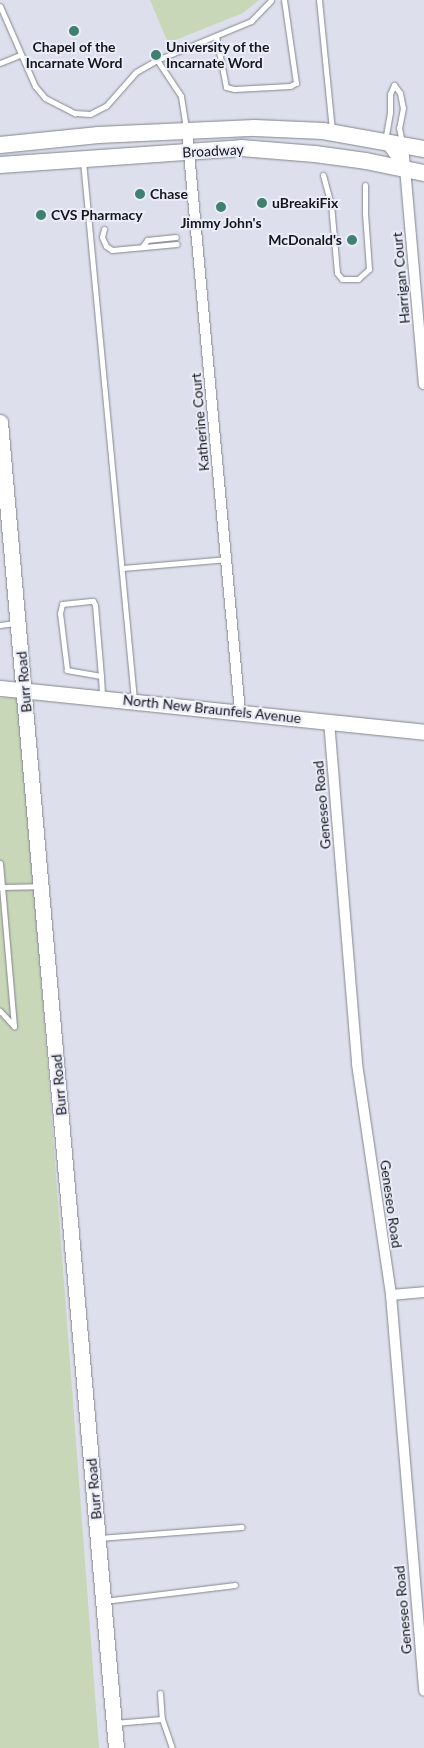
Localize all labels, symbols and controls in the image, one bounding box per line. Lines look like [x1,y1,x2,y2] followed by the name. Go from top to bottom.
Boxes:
[68,25,80,37] marker: Chapel of the Incarnate Word
[26,39,122,72] place label: Chapel of the Incarnate Word
[166,39,270,72] place label: University of the Incarnate Word
[150,49,162,61] marker: University of the Incarnate Word
[182,141,244,161] street label: Broadway
[150,186,188,202] place label: Chase
[134,188,146,200] marker: Chase
[272,195,338,211] place label: uBreakiFix
[256,197,268,209] marker: uBreakiFix
[215,201,227,213] marker: Jimmy John's
[51,207,143,223] place label: CVS Pharmacy
[35,209,47,221] marker: CVS Pharmacy
[180,215,262,231] place label: Jimmy John's
[268,232,342,248] place label: McDonald's
[389,232,413,324] street label: Harrigan Court
[346,234,358,246] marker: McDonald's
[187,372,213,472] street label: Katherine Court
[13,651,35,713] street label: Burr Road
[122,691,302,727] street label: North New Braunfels Avenue
[310,760,334,850] street label: Geneseo Road
[48,1054,70,1116] street label: Burr Road
[377,1159,405,1249] street label: Geneseo Road
[83,1458,105,1520] street label: Burr Road
[391,1565,415,1655] street label: Geneseo Road

